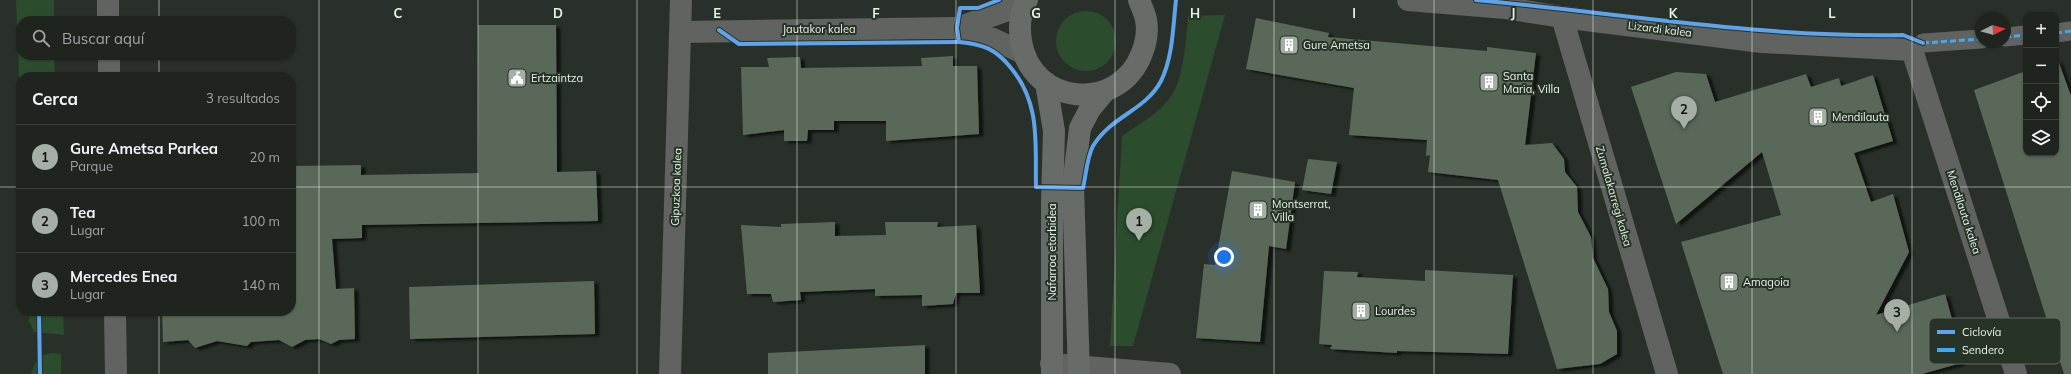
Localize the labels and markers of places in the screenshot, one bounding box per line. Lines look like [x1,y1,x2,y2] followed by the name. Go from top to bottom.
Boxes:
[1278,34,1300,56] building icon: Gure Ametsa
[1303,38,1370,52] place label: Gure Ametsa
[506,67,528,89] public building icon: Ertzaintza
[1503,69,1560,96] place label: Santa Maria, Villa
[531,71,583,85] place label: Ertzaintza
[1478,71,1500,93] building icon: Santa Maria, Villa
[1671,96,1697,129] pin: 2
[1807,106,1829,128] building icon: Mendilauta
[1832,110,1889,124] place label: Mendilauta
[1272,197,1331,224] place label: Montserrat, Villa
[1247,199,1269,221] building icon: Montserrat, Villa
[1126,208,1152,241] pin: 1
[1718,271,1740,293] building icon: Amagoia
[1743,275,1789,289] place label: Amagoia
[1884,299,1910,332] pin: 3
[1350,300,1372,322] building icon: Lourdes
[1375,304,1416,318] place label: Lourdes

